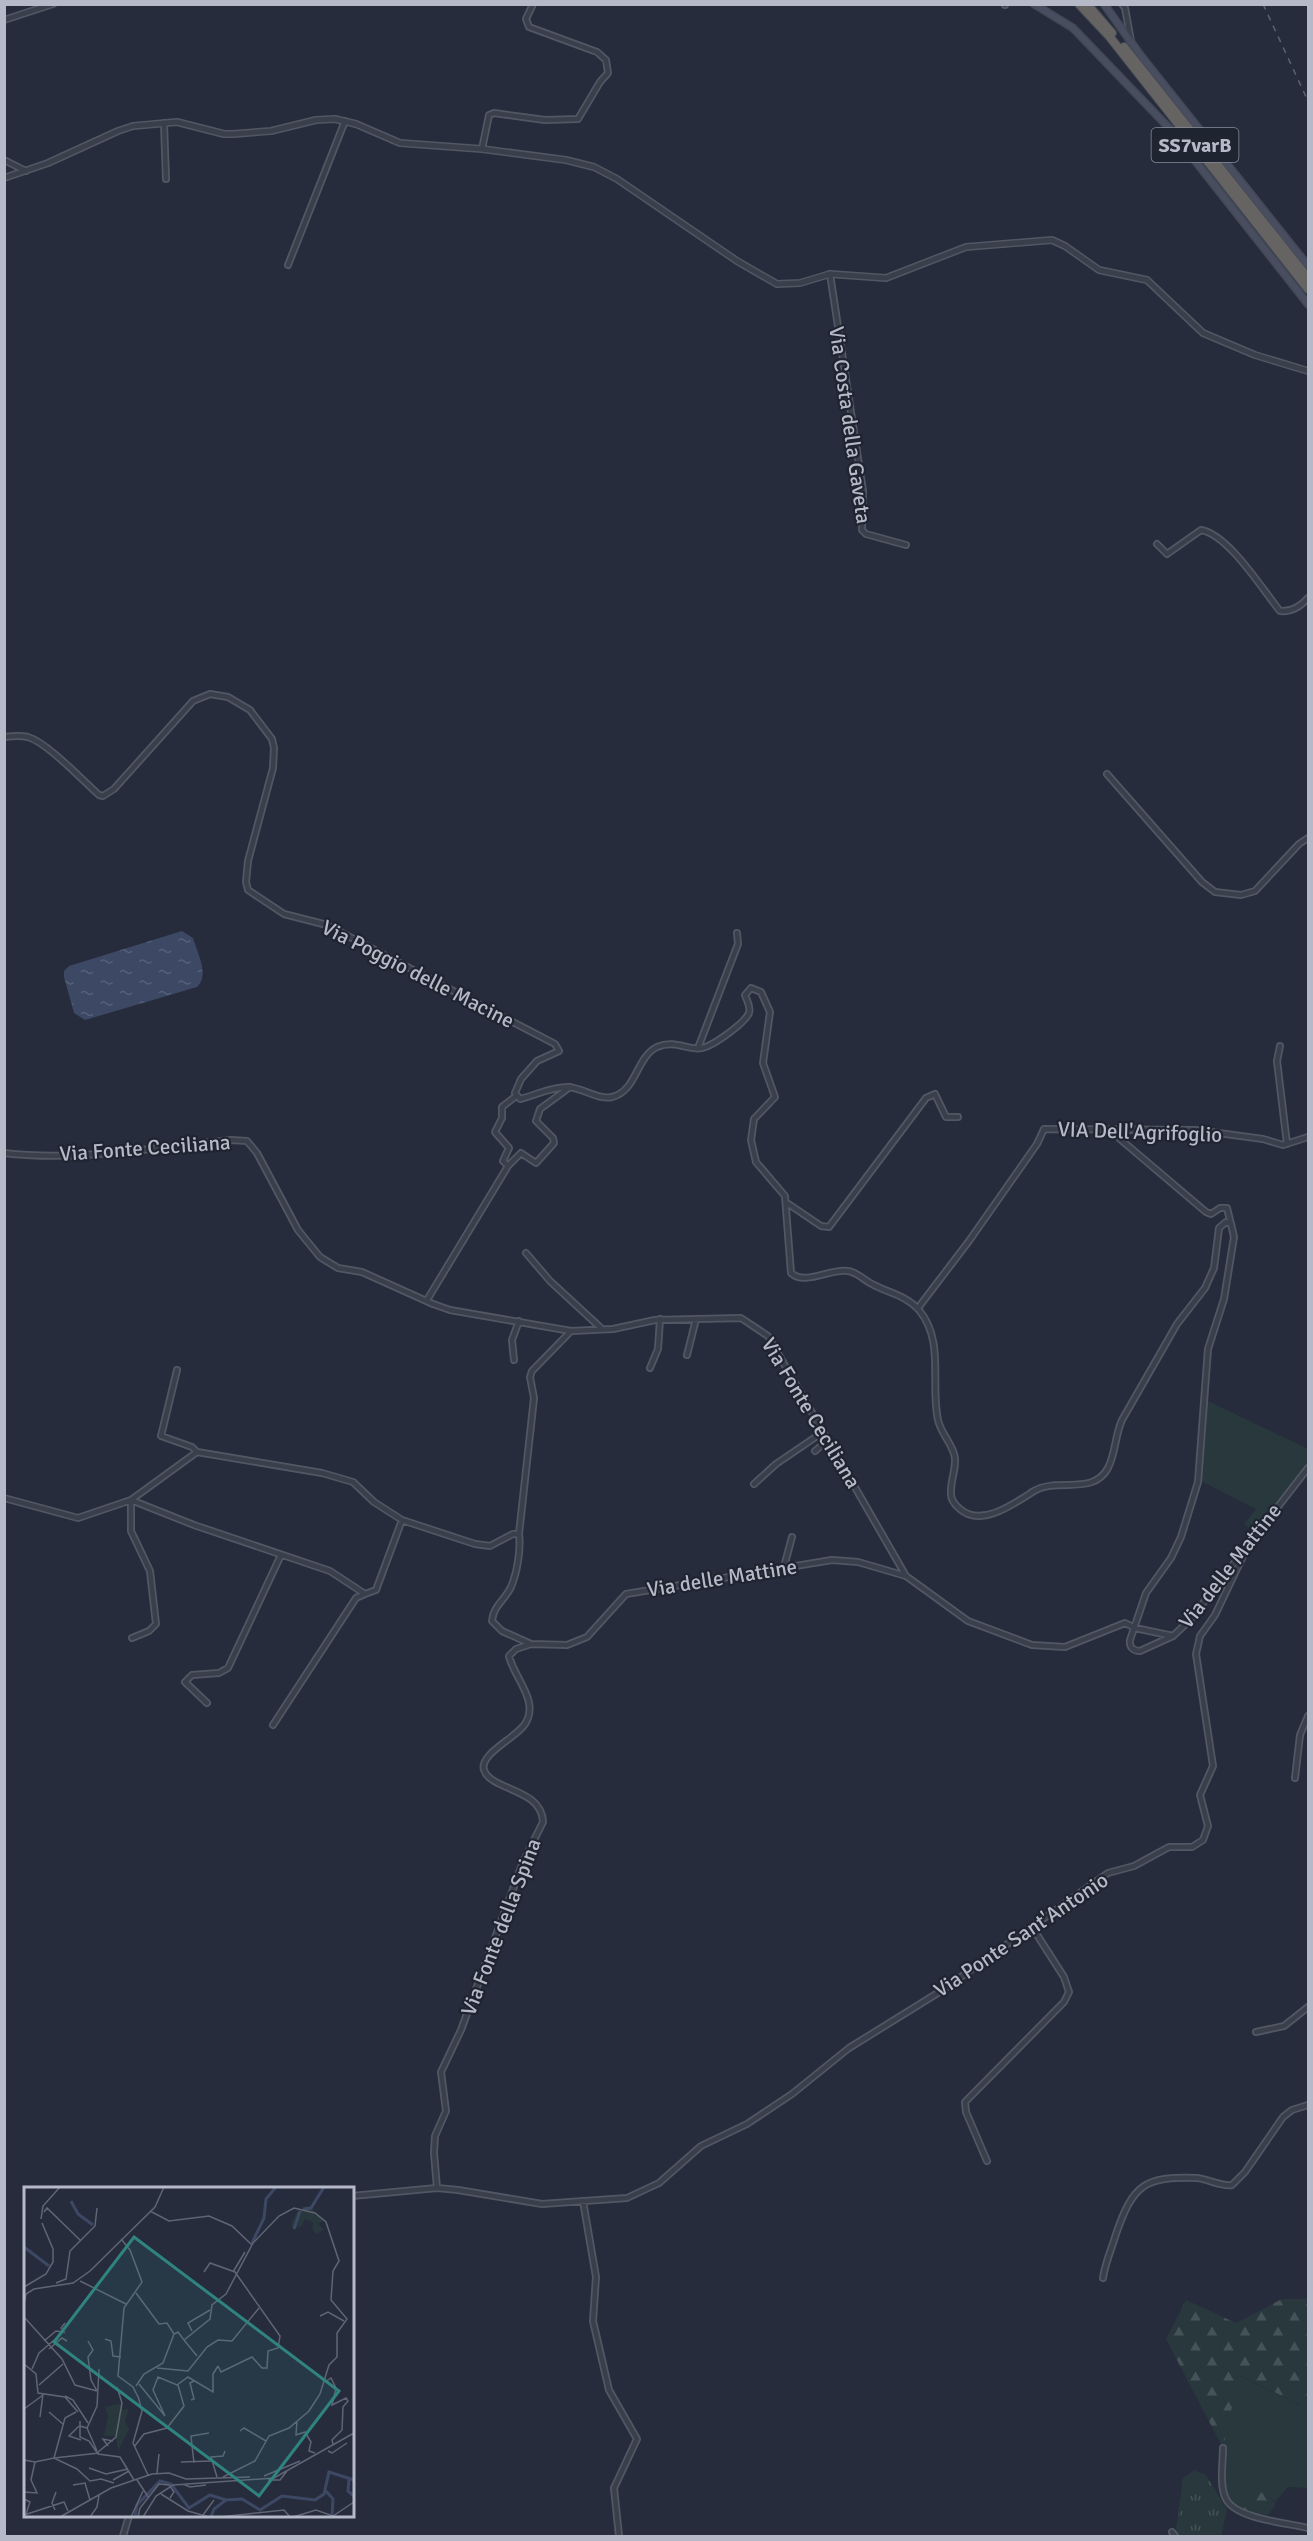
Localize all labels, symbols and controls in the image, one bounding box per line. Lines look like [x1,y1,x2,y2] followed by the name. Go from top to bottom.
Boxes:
[1152,128,1238,162] road number: SS7varB
[823,325,877,525] street label: Via Costa della Gaveta
[317,914,519,1034] street label: Via Poggio delle Macine
[1057,1116,1223,1148] street label: VIA Dell'Agrifoglio
[59,1129,231,1167] street label: Via Fonte Ceciliana
[756,1333,866,1493] street label: Via Fonte Ceciliana
[1173,1498,1287,1634] street label: Via delle Mattine
[645,1553,799,1603] street label: Via delle Mattine
[455,1835,547,2019] street label: Via Fonte della Spina
[929,1867,1113,2003] street label: Via Ponte Sant'Antonio
[24,2187,354,2517] inset map

